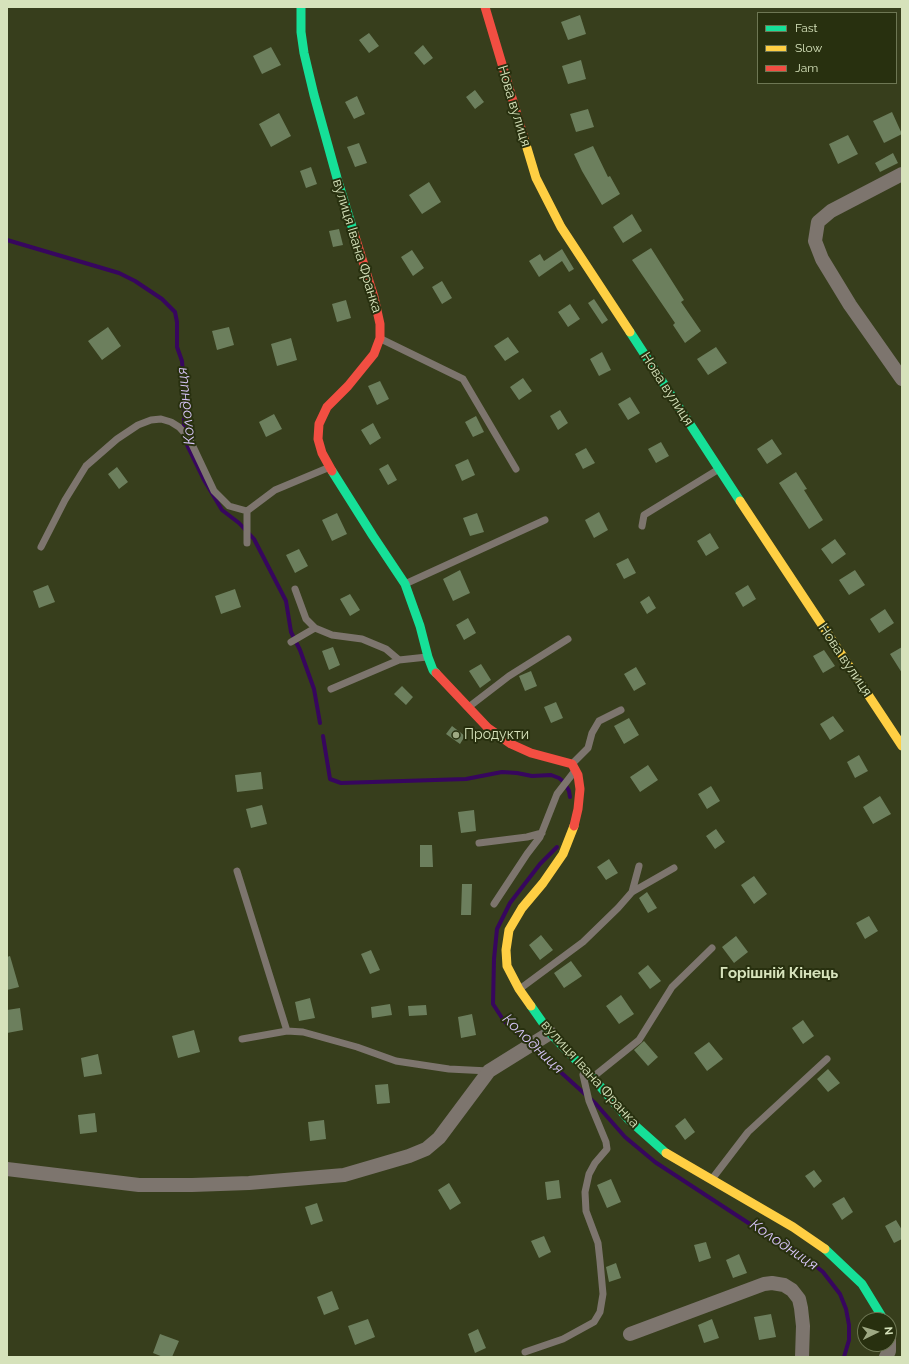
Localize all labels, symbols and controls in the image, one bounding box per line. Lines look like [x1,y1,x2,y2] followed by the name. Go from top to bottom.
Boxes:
[757,12,897,84] legend
[795,21,818,35] text: Fast
[795,41,822,55] text: Slow
[795,61,818,75] text: Jam
[494,63,534,149] street label: Нова вулиця
[329,177,385,315] street label: вулиця Івана Франка
[637,349,697,429] street label: Нова вулиця
[173,366,199,446] water label: Колодниця
[815,621,875,699] street label: Нова вулиця
[464,727,529,743] place label: Продукти
[451,730,461,740] marker: Продукти
[720,964,838,982] district label: Горішній Кінець
[499,1010,567,1078] water label: Колодниця
[537,1017,643,1131] street label: вулиця Івана Франка
[747,1216,821,1274] water label: Колодниця
[857,1312,897,1352] north arrow
[882,1326,895,1336] text: N

